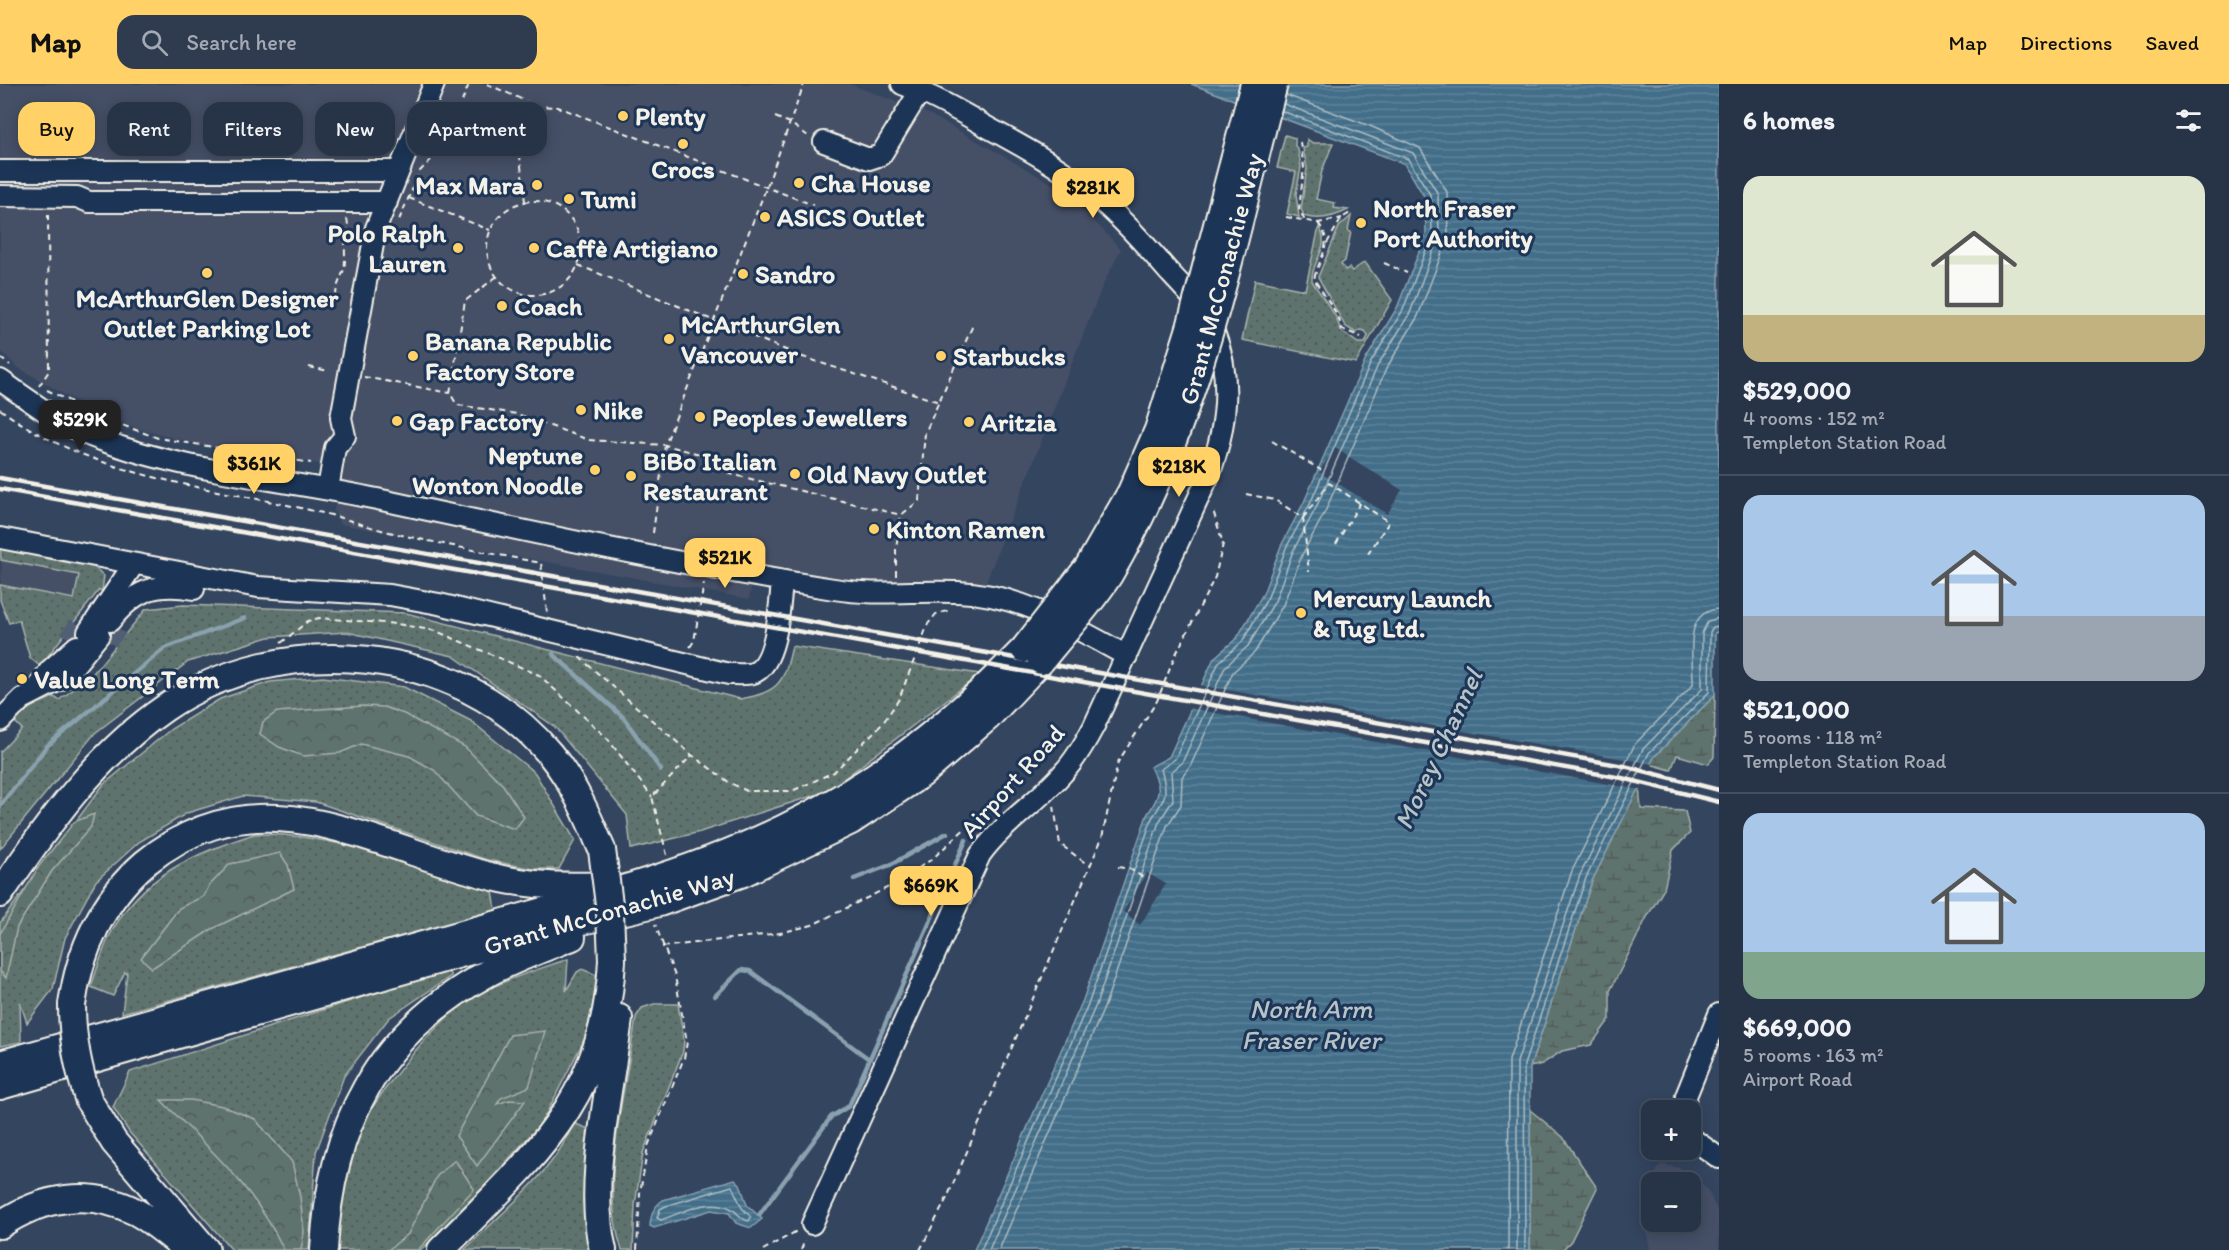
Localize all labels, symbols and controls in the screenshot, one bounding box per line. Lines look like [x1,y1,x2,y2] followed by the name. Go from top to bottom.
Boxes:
[117,15,537,69] search box
[30,25,81,59] text: Map
[138,26,171,59] icon: search
[186,29,297,56] text: Search here
[1949,30,1987,55] text: Map
[2020,30,2112,55] text: Directions
[2145,30,2199,55] text: Saved
[635,100,706,132] place label: Plenty
[18,102,95,156] chip: Buy
[107,102,191,156] chip: Rent
[203,102,303,156] chip: Filters
[315,102,395,156] chip: New
[407,102,547,156] chip: Apartment
[1743,104,1835,136] text: 6 homes
[2172,104,2205,137] icon: filters
[616,109,630,123] marker: Plenty
[676,137,690,151] marker: Crocs
[1172,150,1270,408] street label: Grant McConachie Way
[651,153,715,185] place label: Crocs
[811,167,931,199] place label: Cha House
[1051,168,1135,219] pin: $281K
[415,169,525,201] place label: Max Mara
[1066,175,1120,199] text: $281K
[792,176,806,190] marker: Cha House
[530,178,544,192] marker: Max Mara
[580,183,637,215] place label: Tumi
[562,192,576,206] marker: Tumi
[1373,192,1533,254] place label: North Fraser Port Authority
[776,201,925,233] place label: ASICS Outlet
[758,210,772,224] marker: ASICS Outlet
[1920,215,2028,323] icon: home
[1354,216,1368,230] marker: North Fraser Port Authority
[327,217,447,279] place label: Polo Ralph Lauren
[546,232,718,264] place label: Caffè Artigiano
[451,241,465,255] marker: Polo Ralph Lauren
[527,241,541,255] marker: Caffè Artigiano
[755,258,835,290] place label: Sandro
[200,266,214,280] marker: McArthurGlen Designer Outlet Parking Lot
[736,267,750,281] marker: Sandro
[76,282,339,344] place label: McArthurGlen Designer Outlet Parking Lot
[514,290,583,322] place label: Coach
[495,299,509,313] marker: Coach
[681,308,841,370] place label: McArthurGlen Vancouver
[425,325,612,387] place label: Banana Republic Factory Store
[662,332,676,346] marker: McArthurGlen Vancouver
[953,340,1066,372] place label: Starbucks
[406,349,420,363] marker: Banana Republic Factory Store
[934,349,948,363] marker: Starbucks
[1743,374,1851,406] text: $529,000
[593,394,643,426] place label: Nike
[38,400,122,451] pin: $529K
[712,401,907,433] place label: Peoples Jewellers
[574,403,588,417] marker: Nike
[409,405,544,437] place label: Gap Factory
[980,406,1057,438] place label: Aritzia
[1743,406,1885,430] text: 4 rooms · 152 m²
[53,407,107,431] text: $529K
[693,410,707,424] marker: Peoples Jewellers
[390,414,404,428] marker: Gap Factory
[962,415,976,429] marker: Aritzia
[1743,430,1946,454] text: Templeton Station Road
[412,439,583,501] place label: Neptune Wonton Noodle
[212,444,296,495] pin: $361K
[643,445,777,507] place label: BiBo Italian Restaurant
[1137,447,1221,498] pin: $218K
[227,451,281,475] text: $361K
[1152,454,1206,478] text: $218K
[807,458,987,490] place label: Old Navy Outlet
[588,463,602,477] marker: Neptune Wonton Noodle
[788,467,802,481] marker: Old Navy Outlet
[624,469,638,483] marker: BiBo Italian Restaurant
[886,513,1045,545] place label: Kinton Ramen
[867,522,881,536] marker: Kinton Ramen
[1920,534,2028,642] icon: home
[683,538,767,589] pin: $521K
[698,545,752,569] text: $521K
[1313,582,1493,644] place label: Mercury Launch & Tug Ltd.
[1294,606,1308,620] marker: Mercury Launch & Tug Ltd.
[1386,661,1491,834] water label: Morey Channel
[34,663,220,695] place label: Value Long Term
[15,672,29,686] marker: Value Long Term
[1743,693,1850,725] text: $521,000
[953,717,1071,844] street label: Airport Road
[1743,725,1882,749] text: 5 rooms · 118 m²
[1743,749,1946,773] text: Templeton Station Road
[1920,852,2028,960] icon: home
[480,860,738,962] street label: Grant McConachie Way
[889,866,973,917] pin: $669K
[904,873,958,897] text: $669K
[1242,992,1383,1056] water label: North Arm Fraser River
[1743,1011,1852,1043] text: $669,000
[1743,1043,1884,1067] text: 5 rooms · 163 m²
[1743,1067,1852,1091] text: Airport Road
[1641,1100,1701,1232] map controls
[1641,1100,1701,1160] button: +
[1641,1172,1701,1232] button: −

